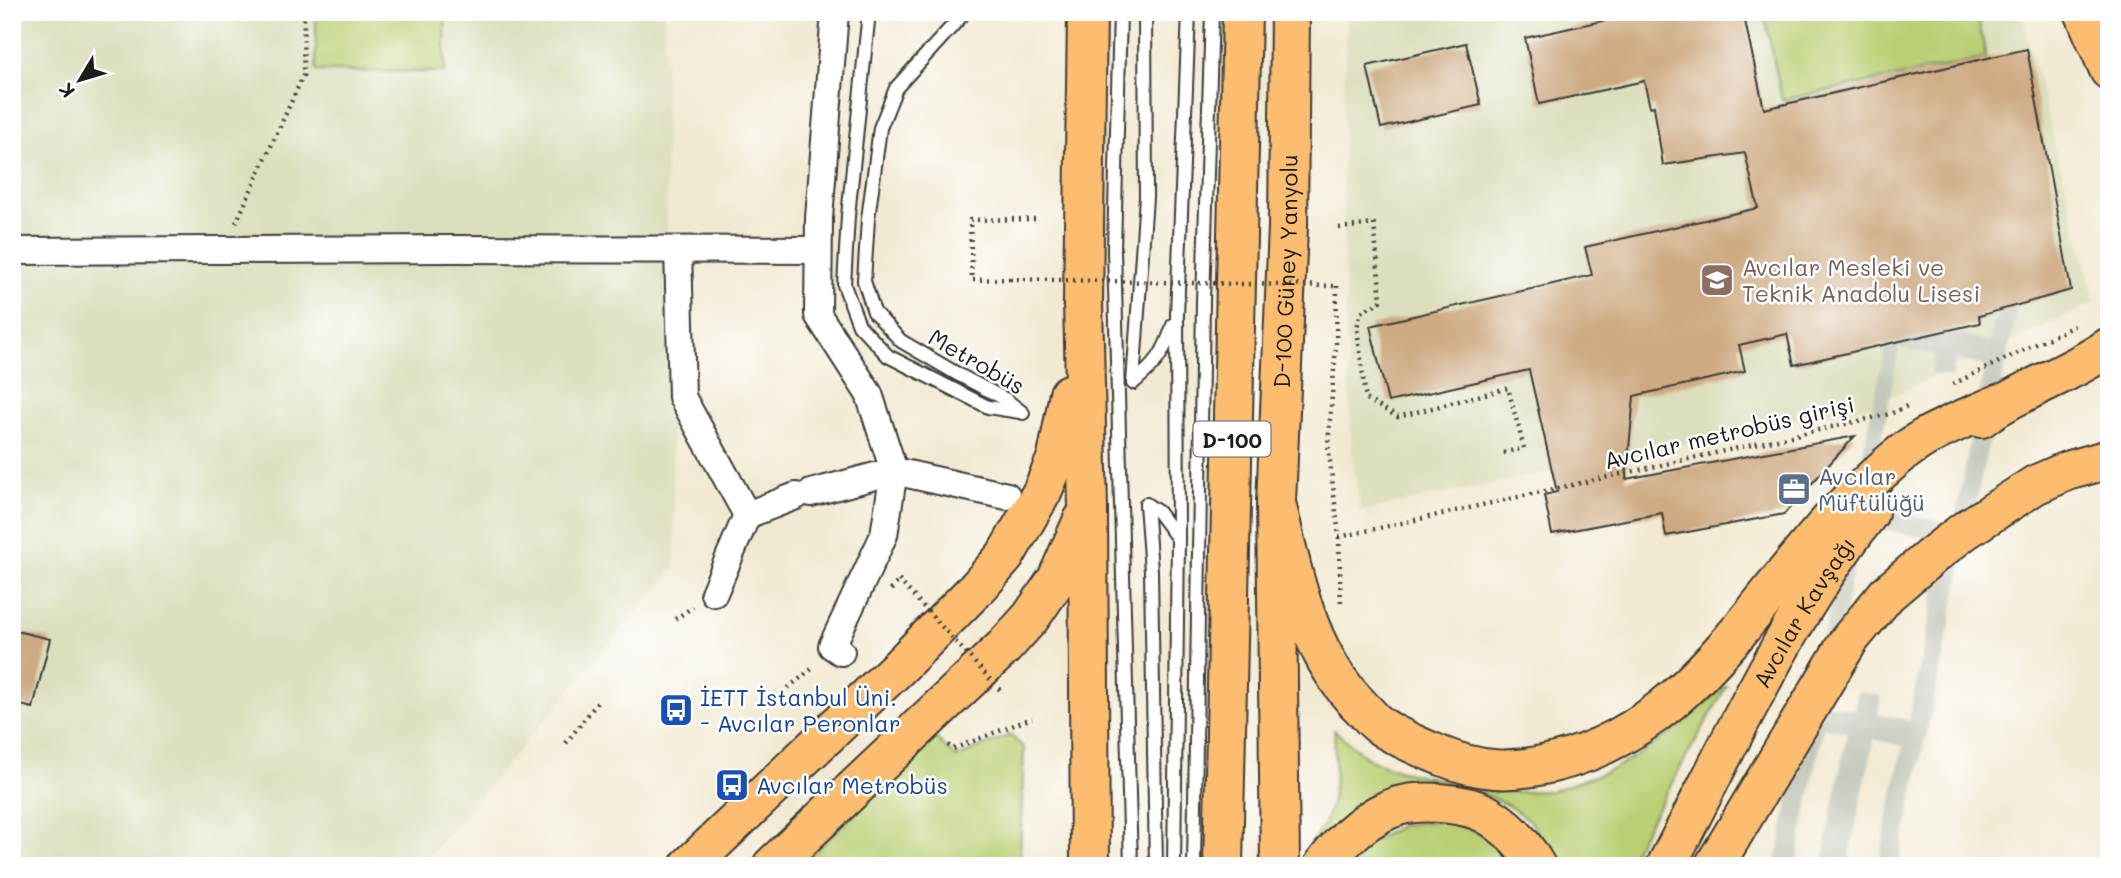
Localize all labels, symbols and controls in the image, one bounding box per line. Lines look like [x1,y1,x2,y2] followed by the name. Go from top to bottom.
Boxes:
[46,46,116,116] north arrow
[53,78,80,103] text: K
[1266,154,1304,389] street label: D-100 Güney Yanyolu
[1742,252,1980,308] place label: Avcılar Mesleki ve Teknik Anadolu Lisesi
[1698,261,1736,299] school or university icon: Avcılar Mesleki ve Teknik Anadolu Lisesi
[923,321,1031,401] street label: Metrobüs
[1601,389,1857,475] street label: Avcılar metrobüs girişi
[1194,422,1270,457] road number: D-100
[1818,461,1925,517] place label: Avcılar Müftülüğü
[1775,470,1813,508] office icon: Avcılar Müftülüğü
[1746,530,1861,693] street label: Avcılar Kavşağı
[700,682,900,738] place label: İETT İstanbul Üni. - Avcılar Peronlar
[657,691,695,729] bus stop icon: İETT İstanbul Üni. - Avcılar Peronlar
[713,766,751,804] bus stop icon: Avcılar Metrobüs
[756,770,948,800] place label: Avcılar Metrobüs

